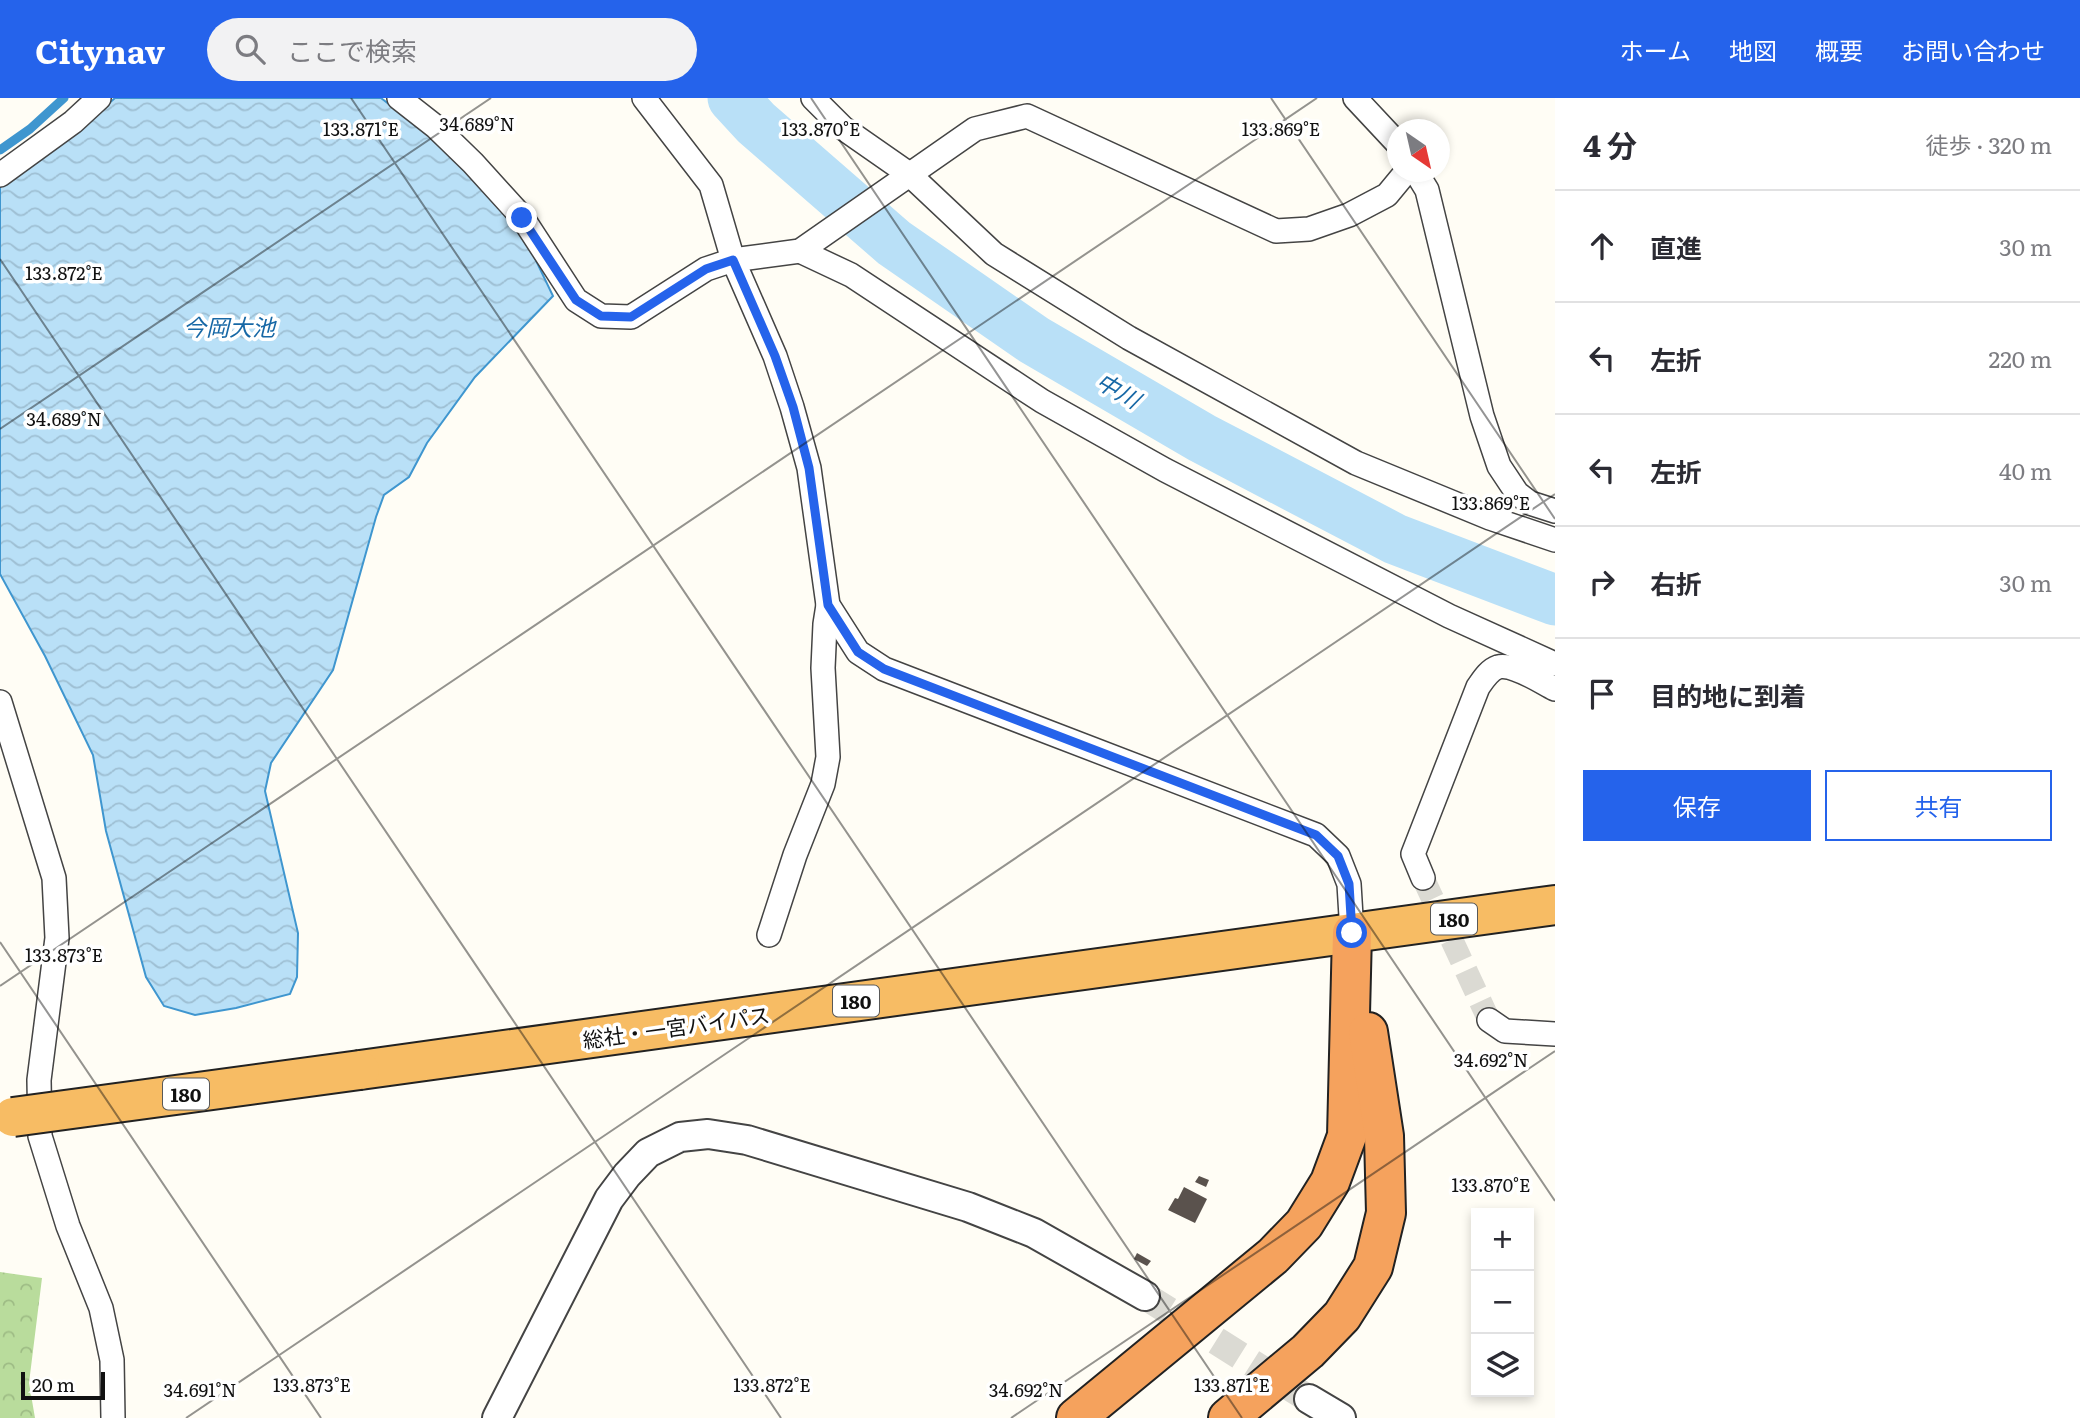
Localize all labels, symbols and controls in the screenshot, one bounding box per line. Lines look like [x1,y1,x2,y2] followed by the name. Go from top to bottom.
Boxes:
[207,18,697,81] search box
[35,25,165,74] text: Citynav
[231,30,269,68] icon: search
[287,30,417,69] text: ここで検索
[1620,32,1691,67] text: ホーム
[1729,32,1777,67] text: 地図
[1815,32,1863,67] text: 概要
[1901,32,2045,67] text: お問い合わせ
[439,110,515,137] text: 34.689°N
[323,115,399,142] text: 133.871°E
[782,115,860,142] text: 133.870°E
[1242,115,1320,142] text: 133.869°E
[1387,119,1450,182] north arrow
[1583,122,1637,166] text: 4 分
[1925,127,2052,161] text: 徒歩 · 320 m
[506,202,537,233] route end
[1583,227,1621,265] icon: ahead
[1650,227,1702,266] text: 直進
[1999,229,2052,263] text: 30 m
[25,259,103,286] text: 133.872°E
[183,309,277,343] water label: 今岡大池
[1583,339,1621,377] icon: left
[1650,339,1702,378] text: 左折
[1988,341,2052,375] text: 220 m
[1091,363,1150,417] water label: 中川
[26,405,102,432] text: 34.689°N
[1583,451,1621,489] icon: left
[1650,451,1702,490] text: 左折
[1999,453,2052,487] text: 40 m
[1452,489,1530,516] text: 133.869°E
[1583,563,1621,601] icon: right
[1650,563,1702,602] text: 右折
[1999,565,2052,599] text: 30 m
[1583,675,1621,713] icon: arrive
[1650,675,1806,714] text: 目的地に到着
[1583,770,1811,841] button: 保存
[1825,770,2052,841] button: 共有
[1431,904,1477,934] road number: 180
[1336,917,1367,948] route start
[25,941,103,968] text: 133.873°E
[833,986,879,1016] road number: 180
[580,998,772,1054] street label: 総社・一宮バイパス
[1454,1046,1528,1073] text: 34.692°N
[163,1078,209,1110] road number: 180
[1452,1171,1530,1198] text: 133.870°E
[1471,1208,1534,1397] map controls
[1471,1208,1534,1271] button: +
[1471,1271,1534,1334] button: −
[1471,1334,1534,1397] button: layers
[21,1369,105,1401] scale bar
[32,1370,75,1398] text: 20 m
[273,1371,351,1398] text: 133.873°E
[733,1371,811,1398] text: 133.872°E
[1194,1371,1270,1398] text: 133.871°E
[164,1376,236,1403] text: 34.691°N
[989,1376,1063,1403] text: 34.692°N

